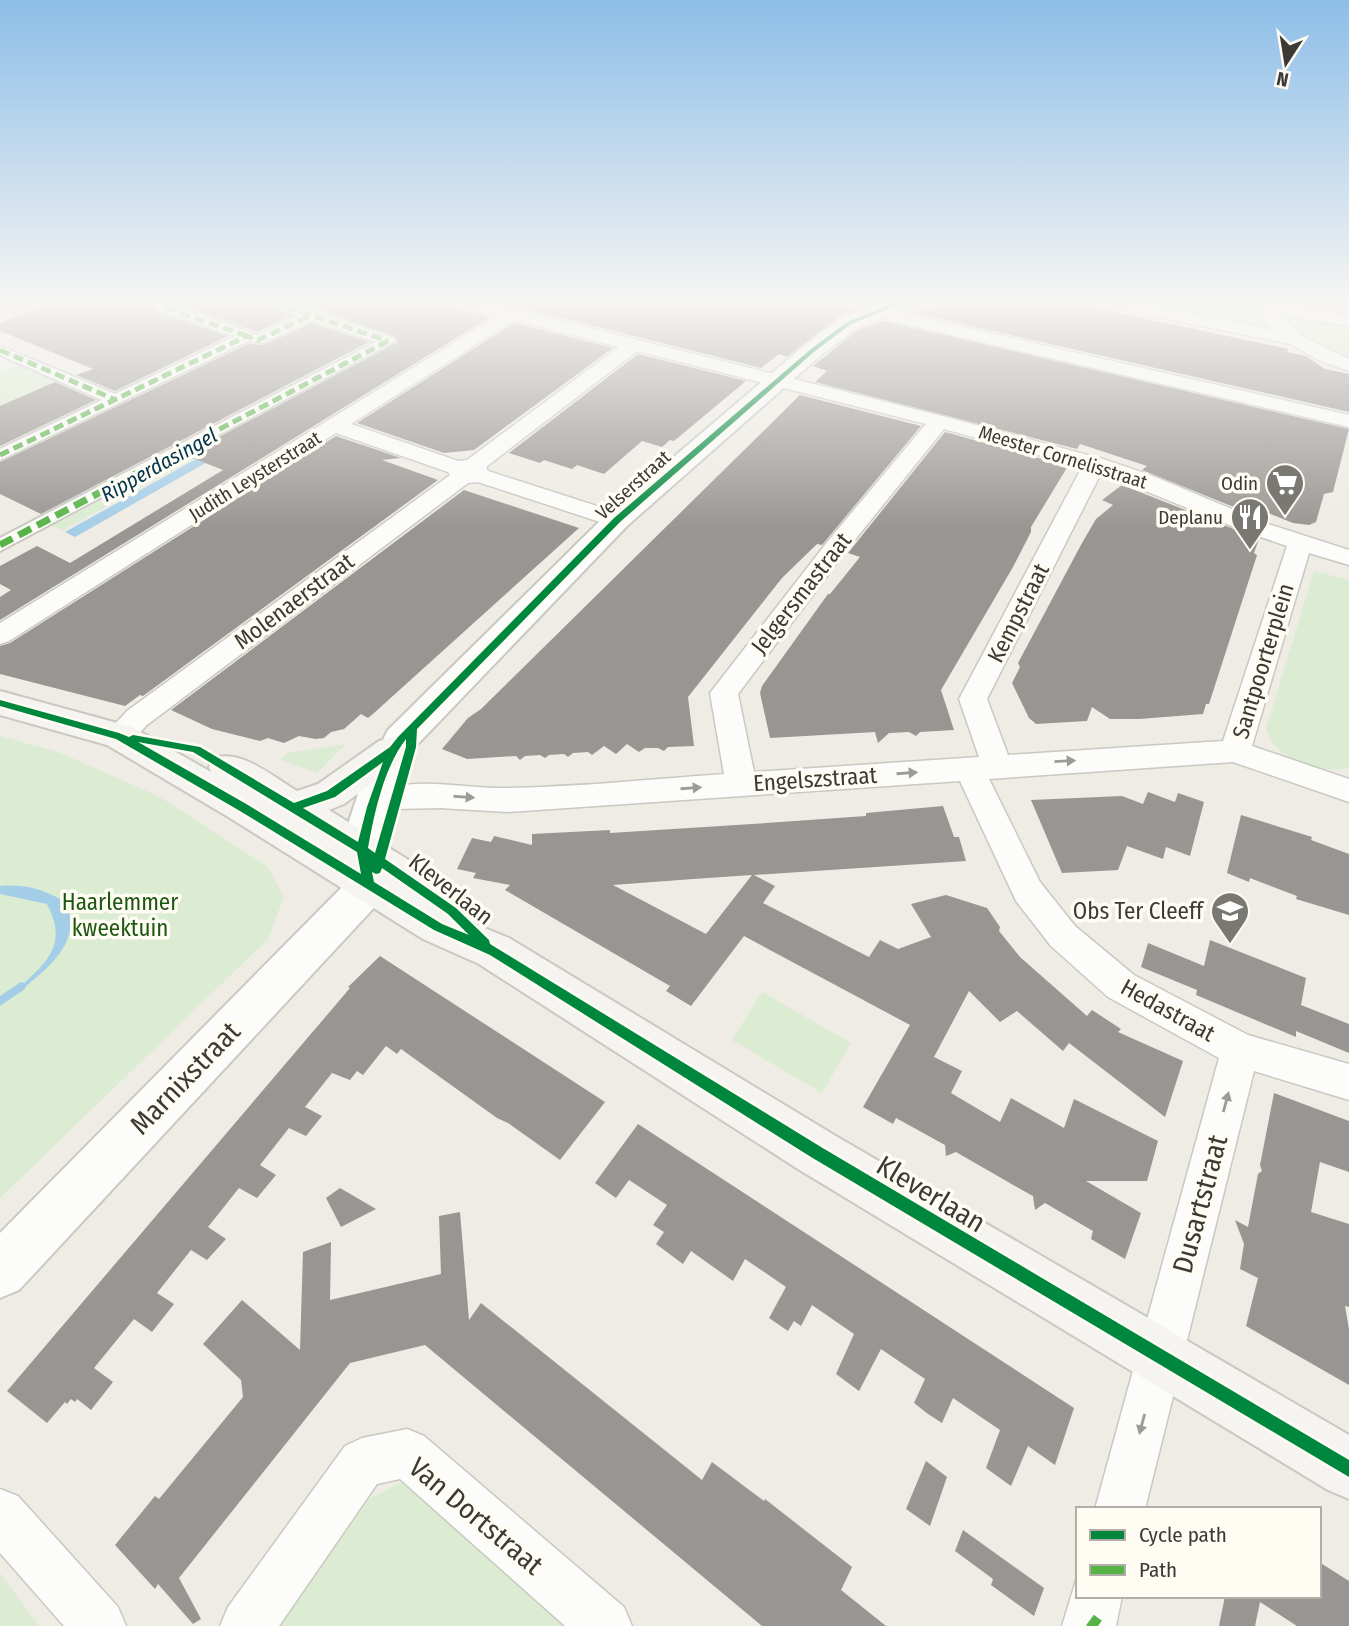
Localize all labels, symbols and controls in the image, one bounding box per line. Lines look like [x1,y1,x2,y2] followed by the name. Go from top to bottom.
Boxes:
[1251,28,1321,98] north arrow
[1275,67,1291,92] text: N
[976,420,1151,494] street label: Meester Cornelisstraat
[96,422,222,508] water label: Ripperdasingel
[185,426,326,526] street label: Judith Leysterstraat
[591,445,676,525] street label: Velserstraat
[1264,462,1306,517] supermarket icon: Odin
[1221,472,1258,495] place label: Odin
[1229,496,1271,551] restaurant icon: Deplanu
[1158,506,1223,529] place label: Deplanu
[745,526,857,659] street label: Jelgersmastraat
[229,547,360,655] street label: Molenaerstraat
[981,558,1055,667] street label: Kempstraat
[1226,580,1300,742] street label: Santpoorterplein
[1054,755,1076,766] one-way arrow
[752,761,878,797] street label: Engelszstraat
[896,767,918,778] one-way arrow
[680,782,702,793] one-way arrow
[453,792,475,803] one-way arrow
[403,847,499,931] street label: Kleverlaan
[62,888,178,942] park label: Haarlemmer kweektuin
[1209,890,1251,945] school or university icon: Obs Ter Cleeff
[1073,897,1205,925] place label: Obs Ter Cleeff
[1116,973,1220,1048] street label: Hedastraat
[123,1014,247,1141] street label: Marnixstraat
[1221,1091,1232,1113] one-way arrow
[1166,1130,1235,1277] street label: Dusartstraat
[871,1149,991,1239] street label: Kleverlaan
[1137,1414,1147,1435] one-way arrow
[402,1450,550,1582] street label: Van Dortstraat
[1076,1507,1321,1598] legend
[1139,1522,1227,1548] text: Cycle path
[1139,1557,1177,1583] text: Path

